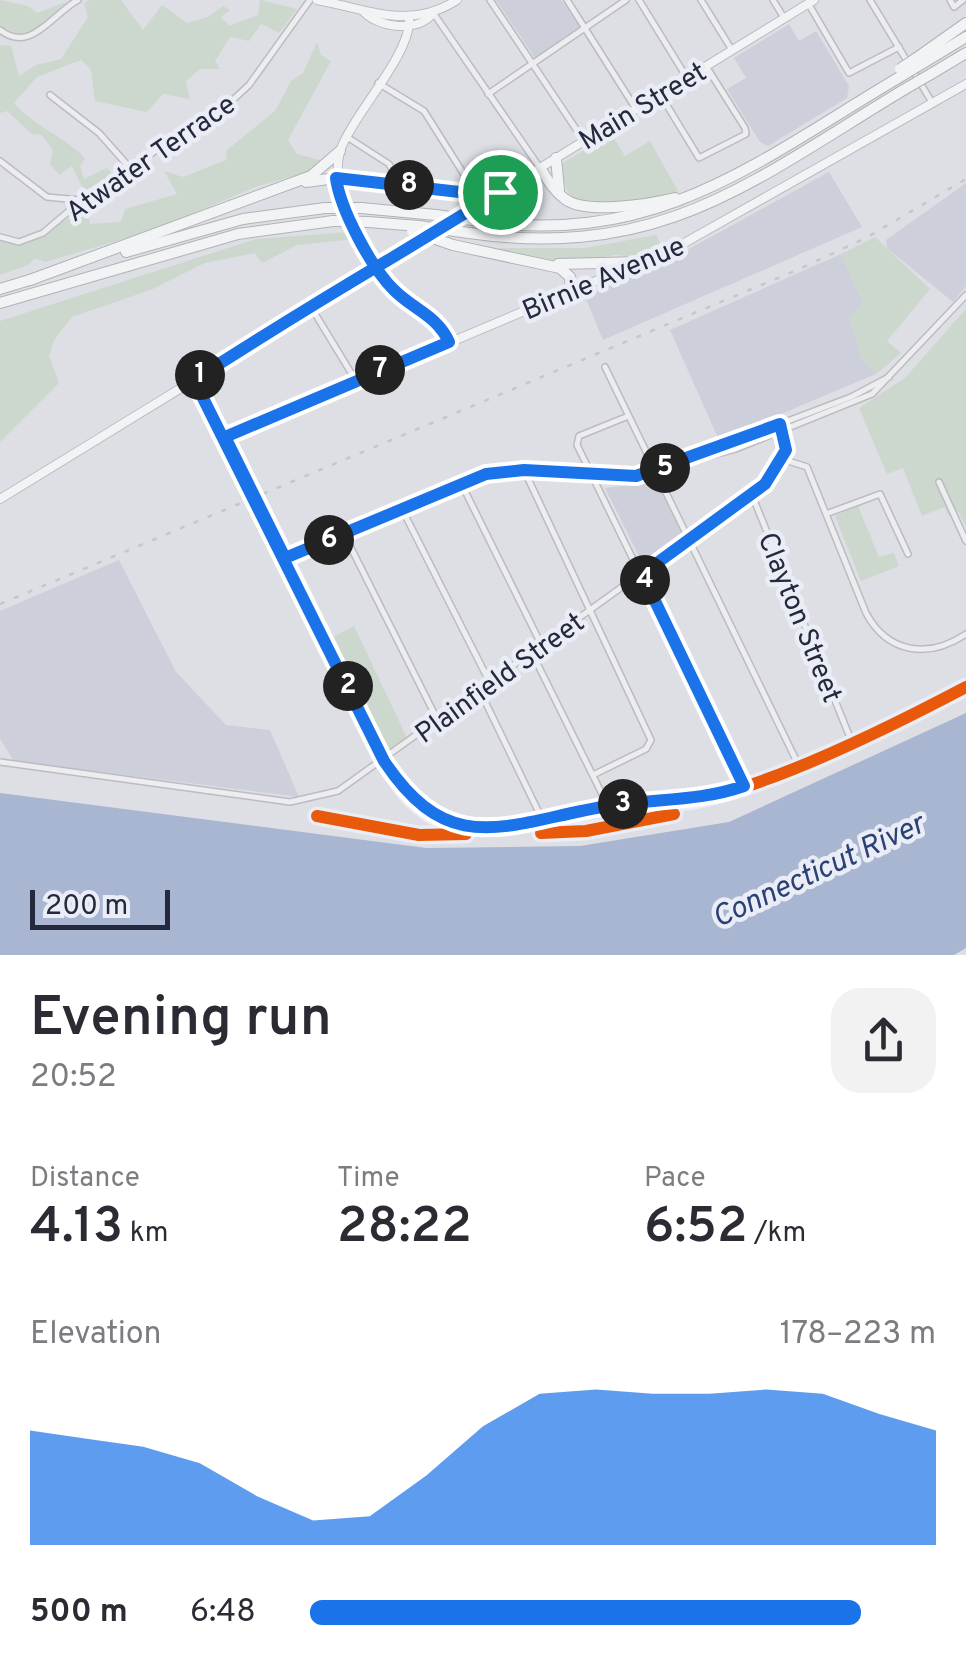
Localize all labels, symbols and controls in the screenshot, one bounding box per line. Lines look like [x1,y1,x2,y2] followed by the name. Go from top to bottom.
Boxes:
[573,55,714,160] street label: Main Street
[60,88,244,231] street label: Atwater Terrace
[458,150,543,235] pin
[384,160,434,210] pin: 8
[473,165,528,220] icon: arrive
[400,167,418,203] text: 8
[517,229,691,330] street label: Birnie Avenue
[355,345,405,395] pin: 7
[175,350,225,400] pin: 1
[372,352,388,388] text: 7
[194,357,206,393] text: 1
[640,443,690,493] pin: 5
[656,450,674,486] text: 5
[304,515,354,565] pin: 6
[320,522,338,558] text: 6
[748,528,849,709] street label: Clayton Street
[620,555,670,605] pin: 4
[636,562,654,598] text: 4
[409,606,593,753] street label: Plainfield Street
[323,661,373,711] pin: 2
[339,668,357,704] text: 2
[598,779,648,829] pin: 3
[615,786,631,822] text: 3
[707,806,933,938] water label: Connecticut River
[30,885,170,930] scale bar
[45,889,128,925] text: 200 m
[30,985,332,1055] text: Evening run
[831,988,936,1093] button: share
[30,1058,117,1098] text: 20:52
[30,1161,140,1197] text: Distance
[337,1161,400,1197] text: Time
[644,1161,706,1197] text: Pace
[30,1197,123,1260] text: 4.13
[337,1197,472,1260] text: 28:22
[644,1197,747,1260] text: 6:52
[123,1216,168,1252] text: km
[747,1216,806,1252] text: /km
[30,1315,162,1355] text: Elevation
[780,1315,936,1355] text: 178–223 m
[30,1593,128,1633] text: 500 m
[190,1593,256,1633] text: 6:48

